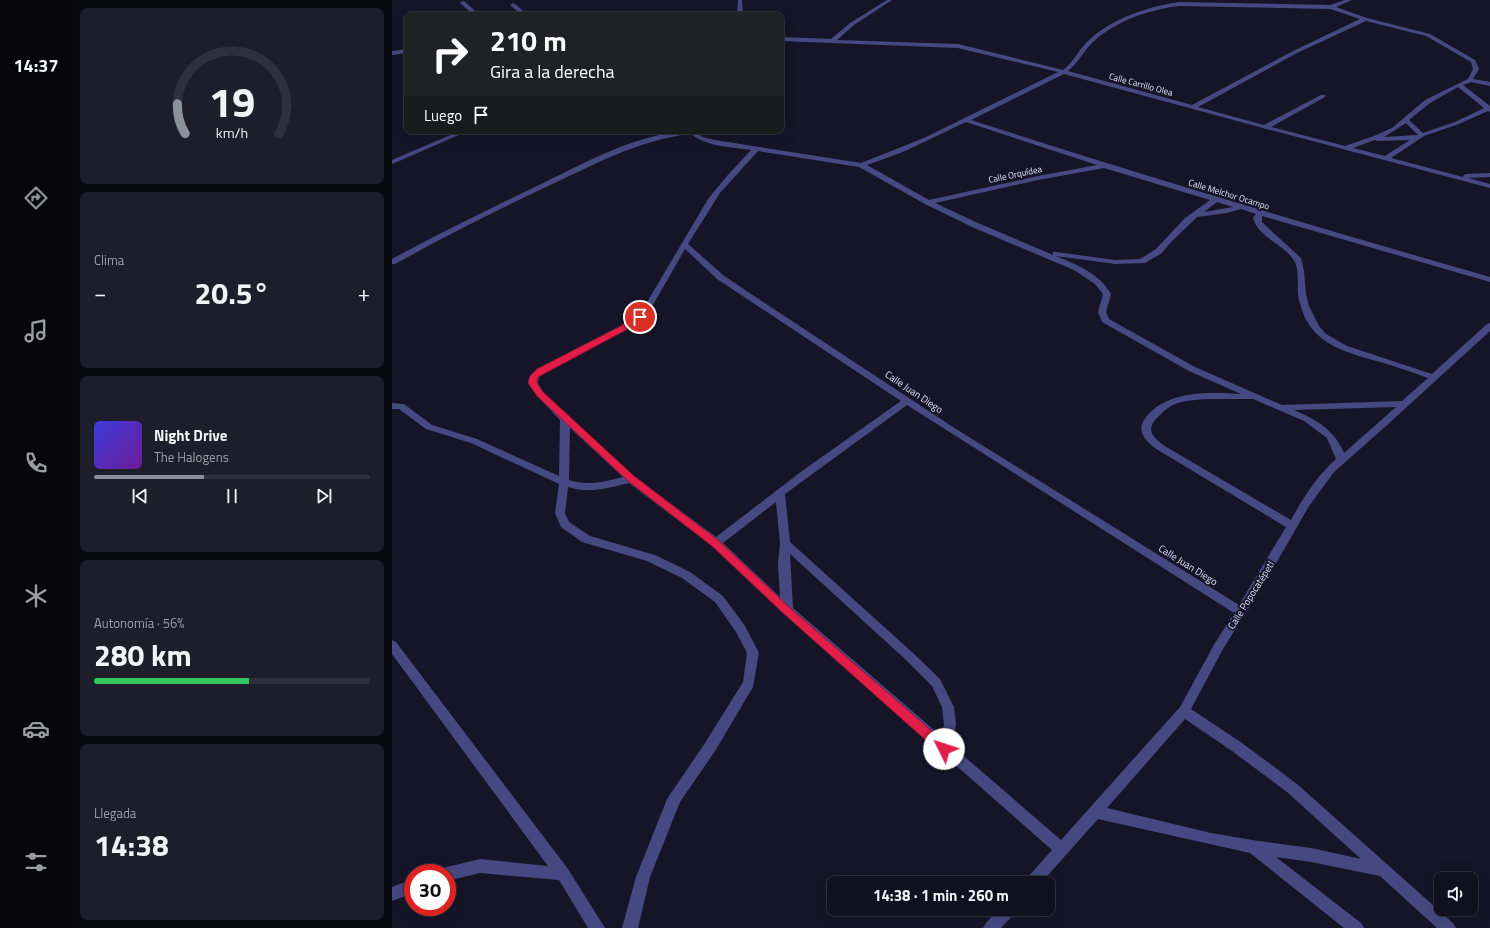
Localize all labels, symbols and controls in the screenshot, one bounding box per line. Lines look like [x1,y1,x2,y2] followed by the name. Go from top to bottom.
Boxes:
[490,19,567,62] text: 210 m
[424,28,476,80] icon: right
[14,52,58,79] text: 14:37
[490,58,615,85] text: Gira a la derecha
[1108,69,1175,99] street label: Calle Carrillo Olea
[209,70,255,133] text: 19
[424,104,462,127] text: Luego
[470,104,492,126] icon: arrive
[216,122,248,144] text: km/h
[987,162,1043,186] street label: Calle Orquídea
[1187,175,1271,213] street label: Calle Melchor Ocampo
[22,184,50,212] icon: directions
[94,250,124,270] text: Clima
[195,270,269,316] text: 20.5°
[94,276,106,310] text: −
[358,276,370,310] text: +
[623,300,657,334] pin
[629,306,651,328] icon: arrive
[22,317,50,345] icon: music
[882,367,946,417] street label: Calle Juan Diego
[154,424,227,447] text: Night Drive
[154,447,229,467] text: The Halogens
[22,449,50,477] icon: phone
[129,485,151,507] icon: previous
[221,485,243,507] icon: pause
[313,485,335,507] icon: next
[1156,541,1220,589] street label: Calle Juan Diego
[1224,558,1278,632] street label: Calle Popocatépetl
[22,582,50,610] icon: climate
[94,613,185,633] text: Autonomía · 56%
[94,632,192,678] text: 280 km
[22,715,50,743] icon: car
[923,728,965,770] position arrow
[94,803,136,823] text: Llegada
[94,822,169,868] text: 14:38
[22,848,50,876] icon: filters
[404,864,456,916] speed limit sign: 30
[1434,872,1478,916] map controls
[1434,872,1478,916] button: sound
[873,884,1009,907] text: 14:38 · 1 min · 260 m

